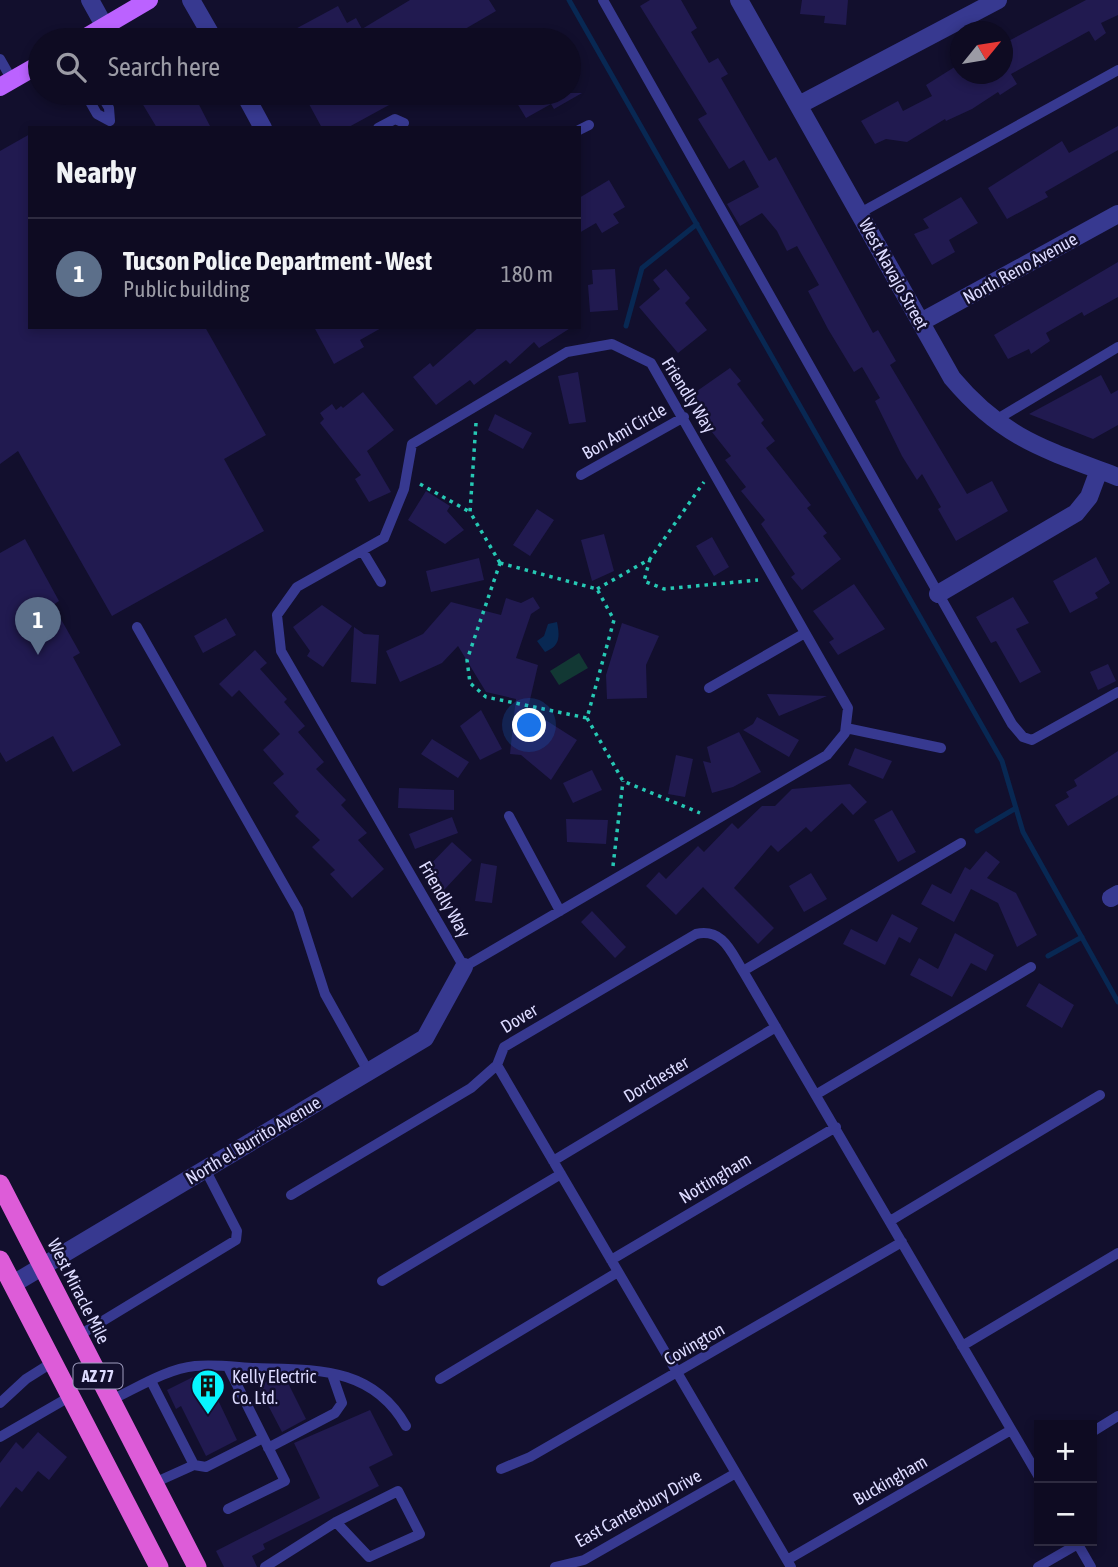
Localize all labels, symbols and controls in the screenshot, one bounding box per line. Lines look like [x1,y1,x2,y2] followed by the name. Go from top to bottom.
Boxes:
[950,21,1013,84] north arrow
[28,28,581,105] search box
[52,48,90,86] icon: search
[108,52,220,82] text: Search here
[56,155,136,189] text: Nearby
[855,215,933,333] street label: West Navajo Street
[959,228,1081,308] street label: North Reno Avenue
[123,246,432,276] text: Tucson Police Department - West
[74,261,84,287] text: 1
[501,261,553,287] text: 180 m
[123,276,250,302] text: Public building
[658,354,720,436] street label: Friendly Way
[578,399,670,463] street label: Bon Ami Circle
[15,597,61,655] pin: 1
[512,708,546,742] your location
[415,857,475,941] street label: Friendly Way
[497,999,542,1037] street label: Dover
[620,1051,693,1107] street label: Dorchester
[182,1091,324,1189] street label: North el Burrito Avenue
[675,1148,755,1208] street label: Nottingham
[44,1235,114,1347] street label: West Miracle Mile
[660,1318,728,1370] street label: Covington
[74,1364,122,1388] road number: AZ 77
[232,1366,317,1408] place label: Kelly Electric Co. Ltd.
[189,1367,227,1416] building icon: Kelly Electric Co. Ltd.
[1034,1420,1097,1546] map controls
[1034,1420,1097,1483] button: +
[849,1450,931,1510] street label: Buckingham
[571,1465,705,1551] street label: East Canterbury Drive
[1034,1483,1097,1546] button: −

